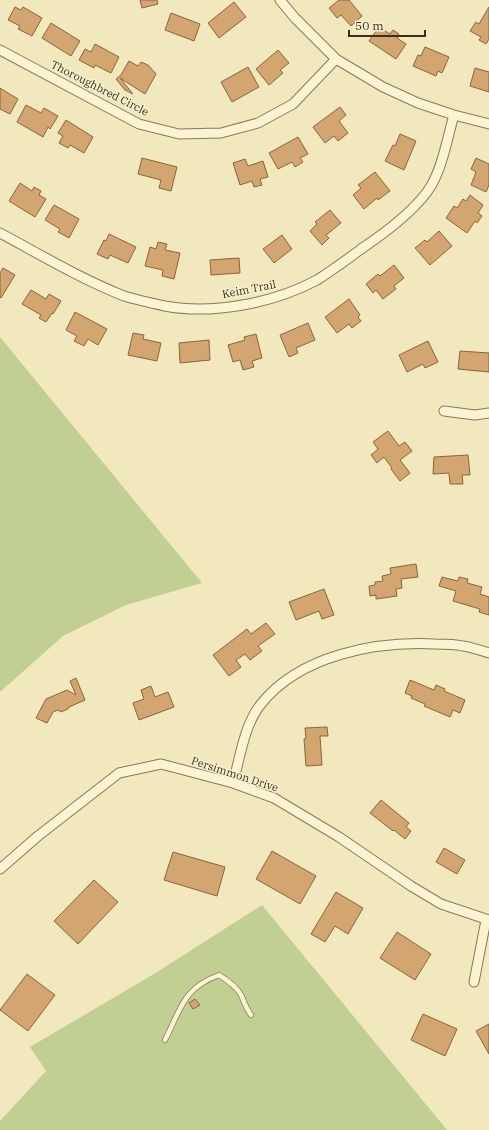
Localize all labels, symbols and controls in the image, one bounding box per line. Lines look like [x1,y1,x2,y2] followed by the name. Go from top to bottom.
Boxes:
[349,12,425,38] scale bar
[355,18,384,33] text: 50 m
[49,57,151,119] street label: Thoroughbred Circle
[221,277,277,301] street label: Keim Trail
[190,753,280,795] street label: Persimmon Drive

